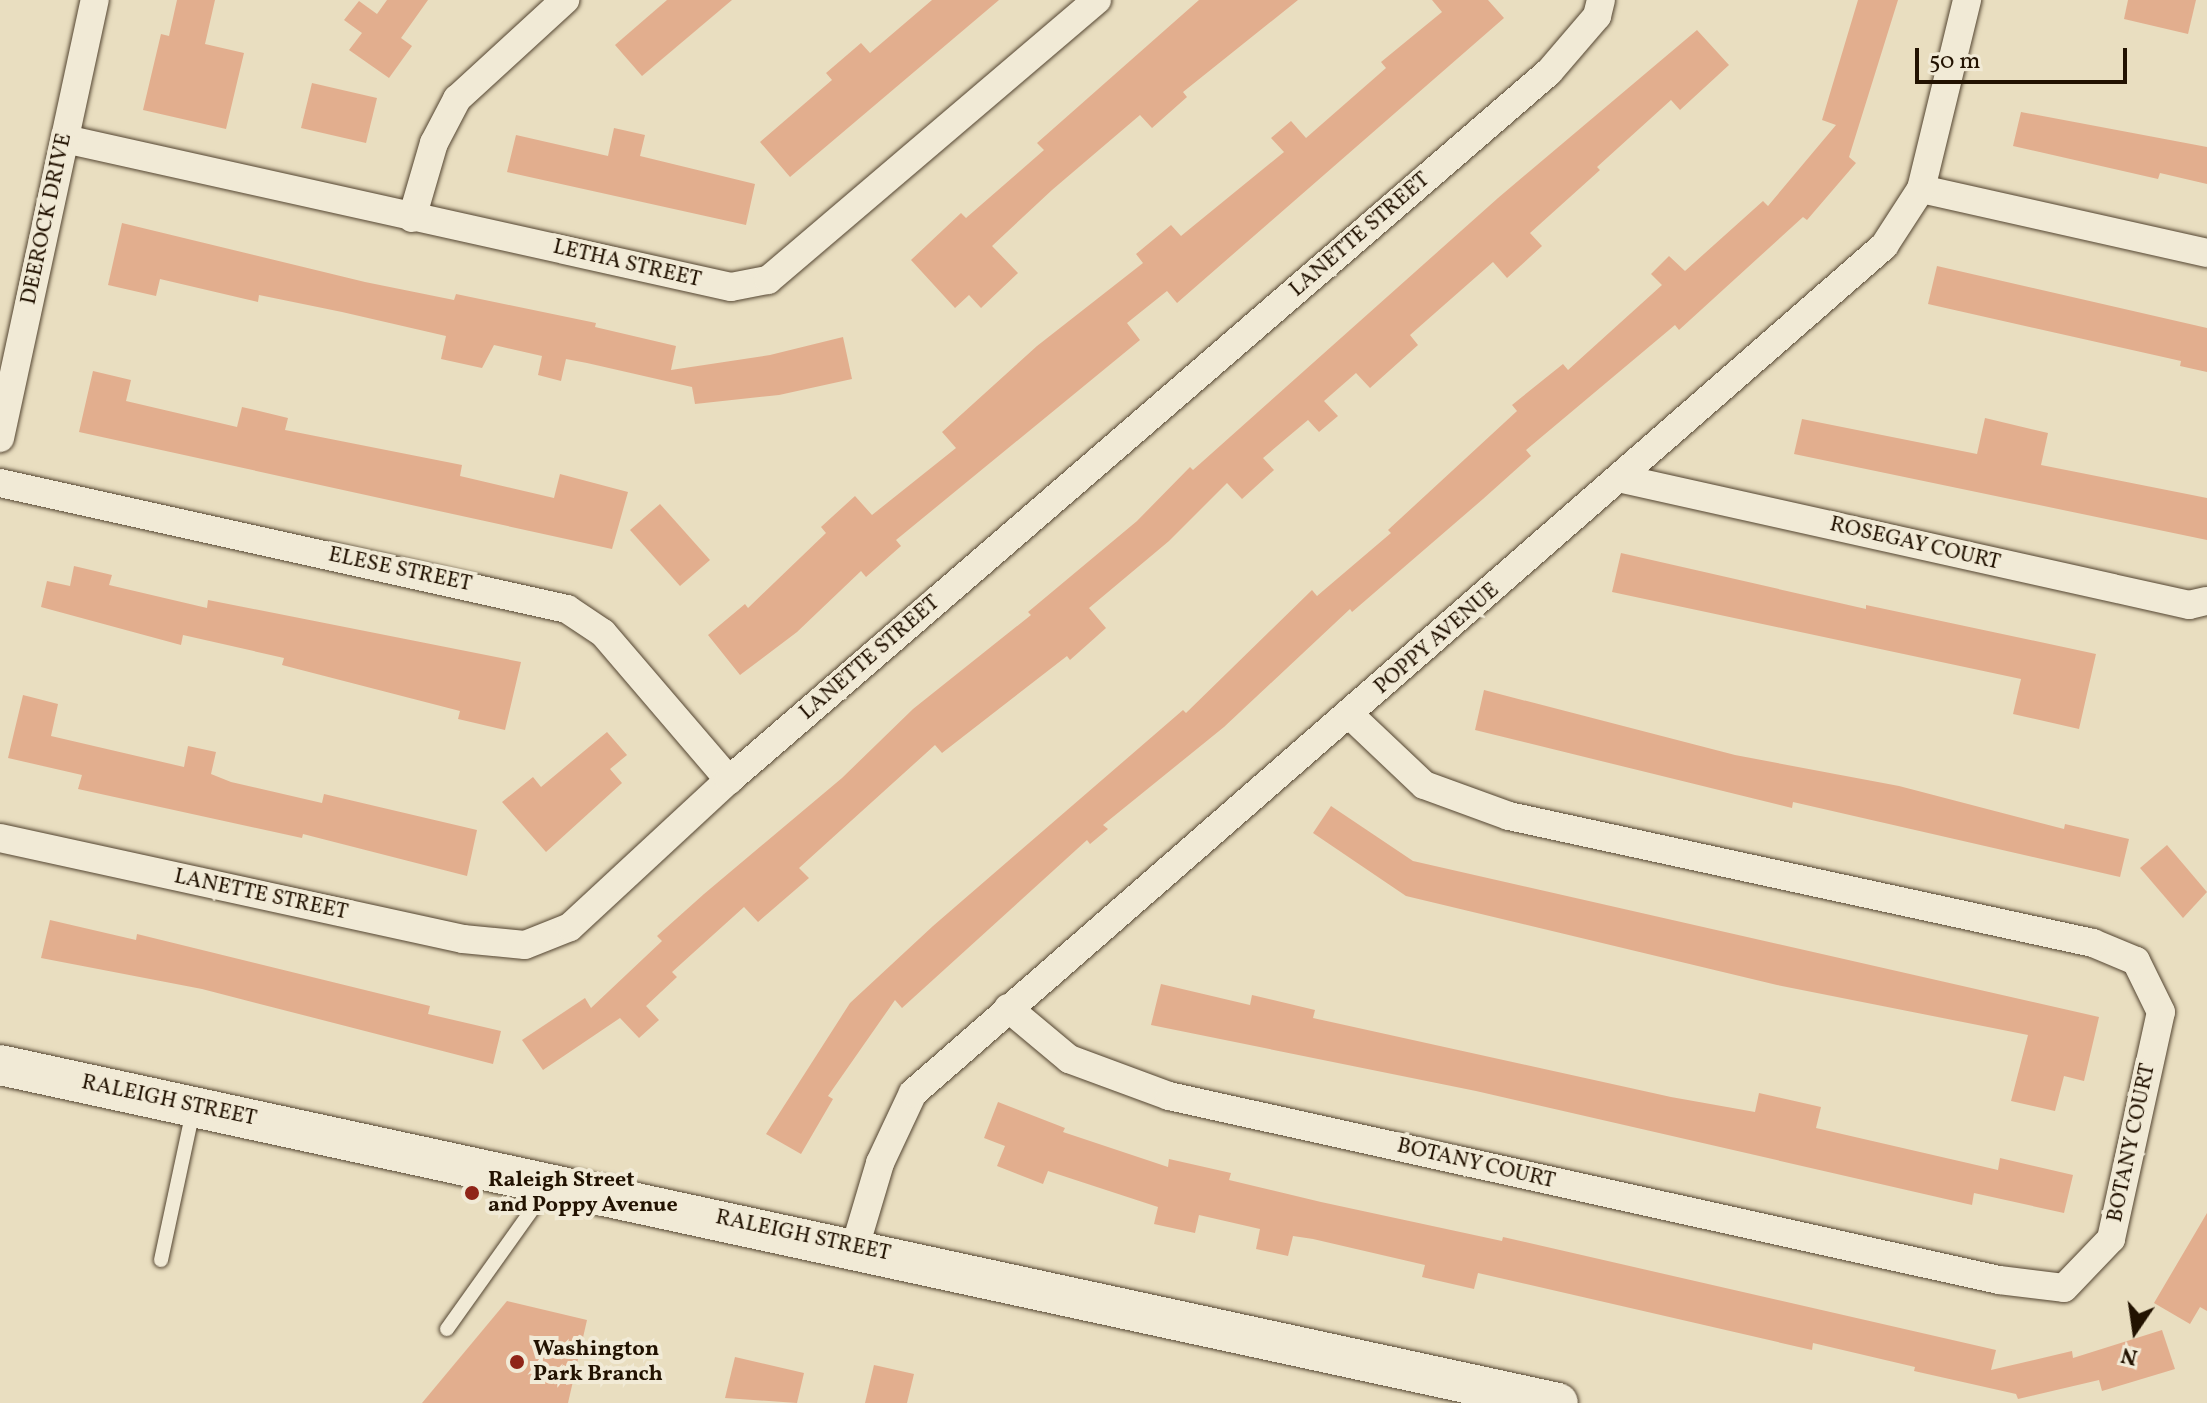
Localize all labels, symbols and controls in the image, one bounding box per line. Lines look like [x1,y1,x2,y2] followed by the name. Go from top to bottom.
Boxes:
[1919,32,2131,82] scale bar
[1929,45,1981,79] text: 50 m
[16,131,78,307] street label: DEEROCK DRIVE
[1284,167,1436,303] street label: LANETTE STREET
[550,234,704,294] street label: LETHA STREET
[1827,511,2003,577] street label: ROSEGAY COURT
[326,542,474,598] street label: ELESE STREET
[1369,577,1505,701] street label: POPPY AVENUE
[794,590,946,726] street label: LANETTE STREET
[172,864,350,926] street label: LANETTE STREET
[2102,1061,2162,1225] street label: BOTANY COURT
[79,1070,259,1132] street label: RALEIGH STREET
[1394,1133,1558,1195] street label: BOTANY COURT
[488,1167,678,1218] place label: Raleigh Street and Poppy Avenue
[463,1184,481,1202] marker: Raleigh Street and Poppy Avenue
[713,1205,893,1267] street label: RALEIGH STREET
[2095,1291,2175,1371] north arrow
[533,1336,663,1388] place label: Washington Park Branch
[2118,1338,2141,1372] text: N
[508,1353,526,1371] marker: Washington Park Branch

